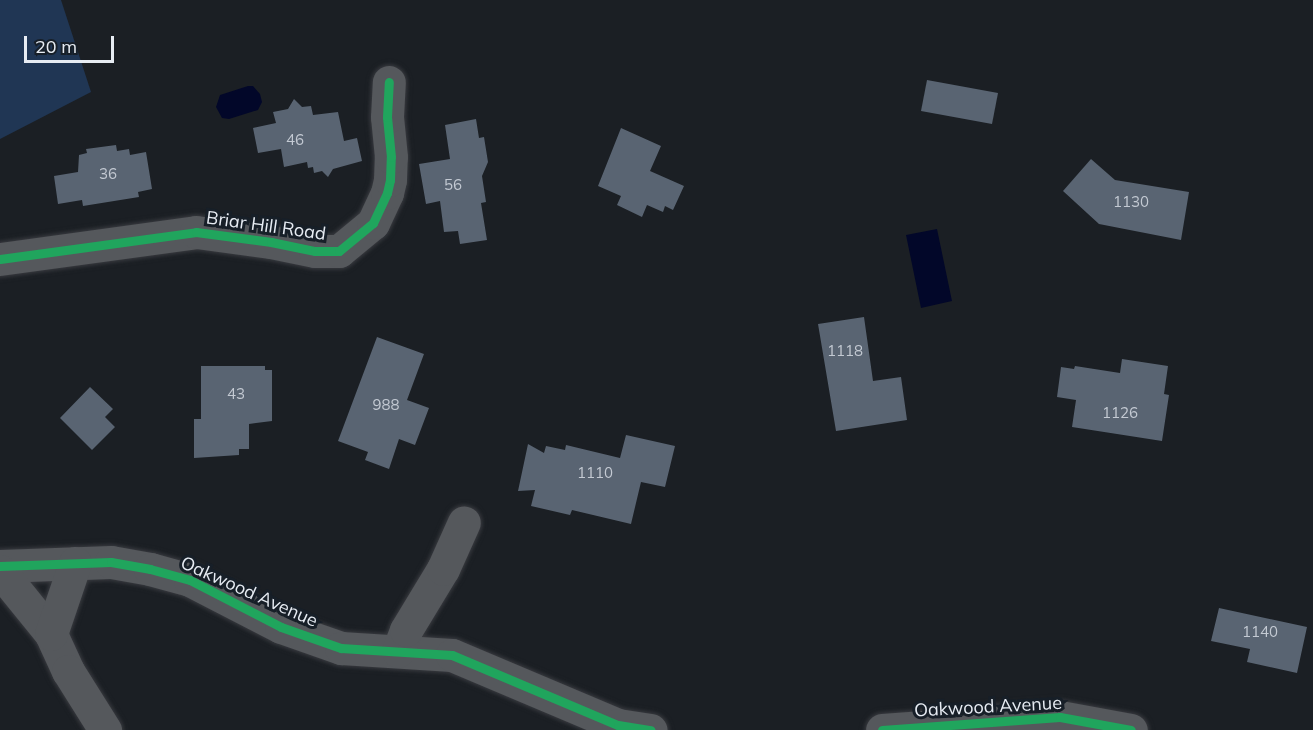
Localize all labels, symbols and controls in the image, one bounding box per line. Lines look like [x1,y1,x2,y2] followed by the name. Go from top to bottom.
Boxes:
[27,24,117,62] scale bar
[35,35,77,58] text: 20 m
[286,131,304,149] house number: 46
[99,165,117,183] house number: 36
[444,176,462,194] house number: 56
[1113,193,1149,211] house number: 1130
[205,207,327,245] street label: Briar Hill Road
[827,342,863,360] house number: 1118
[227,385,245,403] house number: 43
[373,396,399,414] house number: 988
[1102,404,1138,422] house number: 1126
[577,464,613,482] house number: 1110
[177,552,321,632] street label: Oakwood Avenue
[1242,623,1278,641] house number: 1140
[914,692,1062,722] street label: Oakwood Avenue

